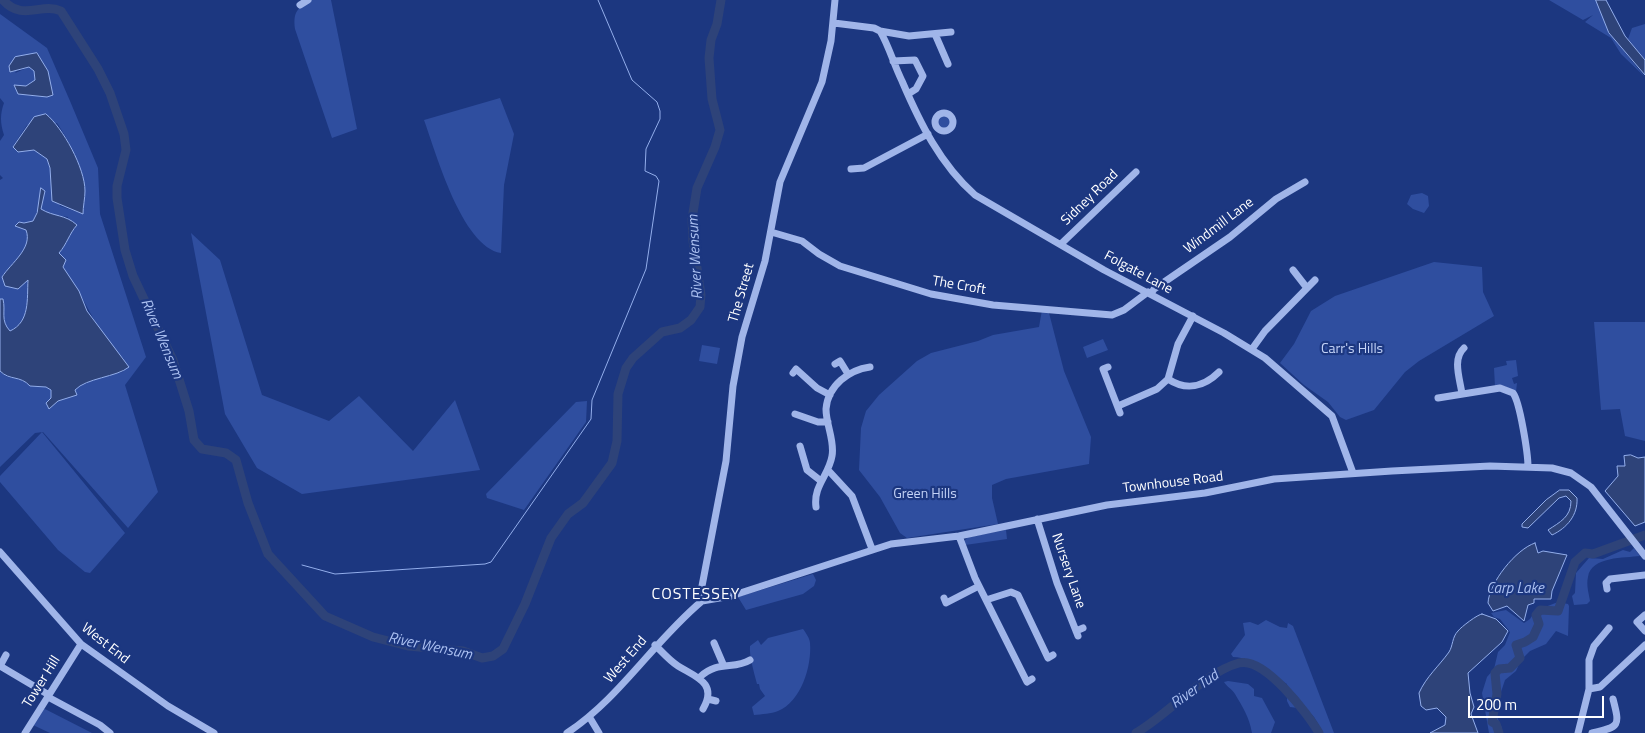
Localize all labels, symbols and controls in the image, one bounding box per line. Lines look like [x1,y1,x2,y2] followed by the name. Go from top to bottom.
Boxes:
[1058,167,1122,229] street label: Sidney Road
[1181,194,1257,258] street label: Windmill Lane
[685,214,707,300] water label: River Wensum
[1101,248,1175,298] street label: Folgate Lane
[726,261,758,325] street label: The Street
[931,273,987,299] street label: The Croft
[136,296,186,382] water label: River Wensum
[1321,342,1383,358] park label: Carr's Hills
[1122,469,1224,497] street label: Townhouse Road
[893,487,957,503] park label: Green Hills
[1047,531,1089,611] street label: Nursery Lane
[1486,580,1544,598] water label: Carp Lake
[650,585,742,605] district label: COSTESSEY
[78,620,132,668] street label: West End
[386,629,474,665] water label: River Wensum
[601,633,651,687] street label: West End
[20,653,64,711] street label: Tower Hill
[1168,667,1222,713] water label: River Tud
[1470,686,1606,718] scale bar
[1476,693,1517,716] text: 200 m

